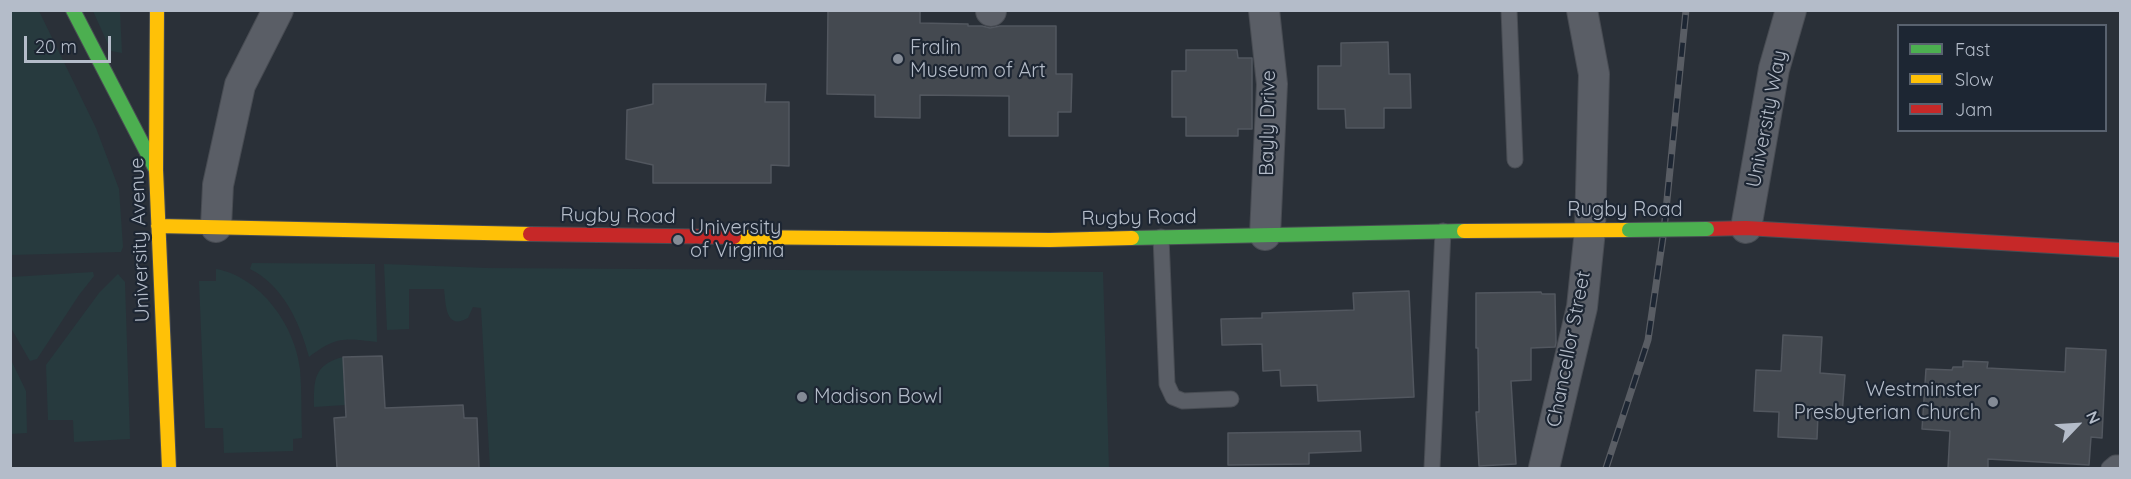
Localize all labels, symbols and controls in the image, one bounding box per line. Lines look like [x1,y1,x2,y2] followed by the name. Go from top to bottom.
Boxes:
[27,24,114,62] scale bar
[1897,24,2107,132] legend
[35,35,77,58] text: 20 m
[910,36,1046,83] place label: Fralin Museum of Art
[1955,38,1990,61] text: Fast
[1742,48,1792,190] street label: University Way
[891,52,905,66] marker: Fralin Museum of Art
[1955,68,1993,91] text: Slow
[1255,70,1281,176] street label: Bayly Drive
[1955,98,1993,121] text: Jam
[125,157,155,323] street label: University Avenue
[1567,198,1683,222] street label: Rugby Road
[560,203,676,229] street label: Rugby Road
[1081,205,1197,231] street label: Rugby Road
[690,216,784,263] place label: University of Virginia
[671,233,685,247] marker: University of Virginia
[1542,269,1596,429] street label: Chancellor Street
[1794,378,1981,425] place label: Westminster Presbyterian Church
[814,385,942,409] place label: Madison Bowl
[795,390,809,404] marker: Madison Bowl
[1986,395,2000,409] marker: Westminster Presbyterian Church
[2047,395,2107,455] north arrow
[2082,408,2105,427] text: N

